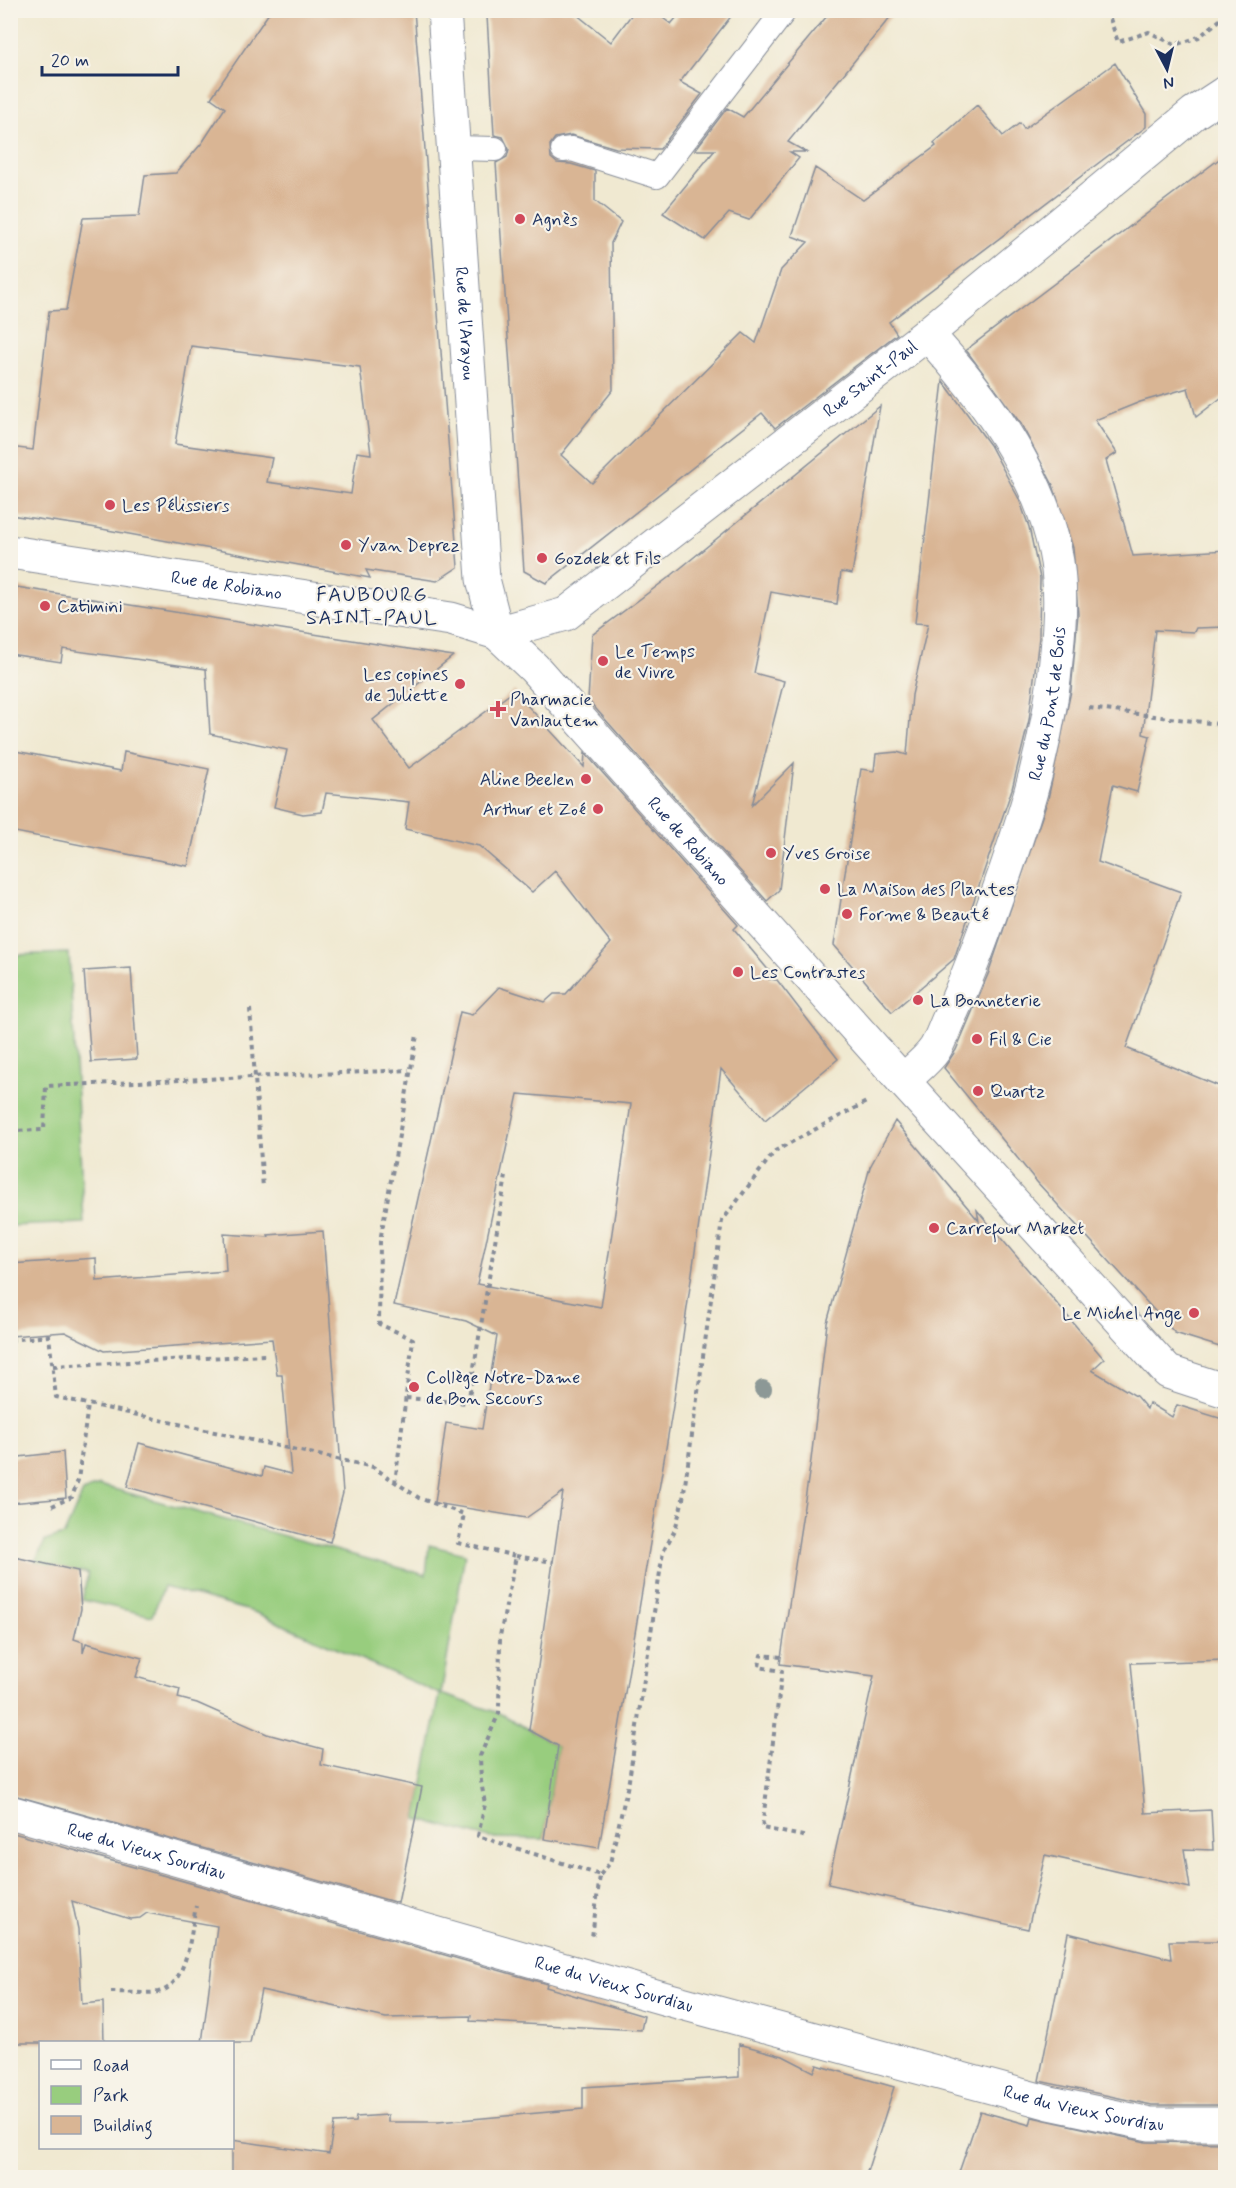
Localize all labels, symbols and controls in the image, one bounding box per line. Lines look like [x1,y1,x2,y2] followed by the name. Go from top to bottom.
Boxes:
[42,39,178,77] scale bar
[1137,39,1197,99] north arrow
[51,49,89,73] text: 20 m
[1162,71,1175,93] text: N
[532,208,578,232] place label: Agnès
[513,212,527,226] marker: Agnès
[449,266,480,381] street label: Rue de l'Arayou
[818,335,922,423] street label: Rue Saint-Paul
[122,494,230,518] place label: Les Pélissiers
[103,498,117,512] marker: Les Pélissiers
[358,534,460,558] place label: Yvan Deprez
[339,538,353,552] marker: Yvan Deprez
[554,547,661,571] place label: Gozdek et Fils
[535,551,549,565] marker: Gozdek et Fils
[169,566,284,606] street label: Rue de Robiano
[306,582,438,632] district label: FAUBOURG SAINT-PAUL
[57,595,123,619] place label: Catimini
[38,599,52,613] marker: Catimini
[1023,626,1072,784] street label: Rue du Pont de Bois
[615,640,695,685] place label: Le Temps de Vivre
[596,654,610,668] marker: Le Temps de Vivre
[363,663,448,708] place label: Les copines de Juliette
[453,677,467,691] marker: Les copines de Juliette
[510,688,599,733] place label: Pharmacie Vanlautem
[491,702,505,716] marker: Pharmacie Vanlautem
[480,768,574,792] place label: Aline Beelen
[579,772,593,786] marker: Aline Beelen
[642,792,734,891] street label: Rue de Robiano
[483,798,586,822] place label: Arthur et Zoé
[591,802,605,816] marker: Arthur et Zoé
[783,842,871,866] place label: Yves Groise
[764,846,778,860] marker: Yves Groise
[837,878,1015,902] place label: La Maison des Plantes
[818,882,832,896] marker: La Maison des Plantes
[859,903,989,927] place label: Forme & Beauté
[840,907,854,921] marker: Forme & Beauté
[750,961,866,985] place label: Les Contrastes
[731,965,745,979] marker: Les Contrastes
[930,989,1041,1013] place label: La Bonneterie
[911,993,925,1007] marker: La Bonneterie
[989,1028,1052,1052] place label: Fil & Cie
[970,1032,984,1046] marker: Fil & Cie
[990,1080,1045,1104] place label: Quartz
[971,1084,985,1098] marker: Quartz
[946,1217,1084,1243] place label: Carrefour Market
[927,1221,941,1235] marker: Carrefour Market
[1062,1302,1182,1327] place label: Le Michel Ange
[1187,1306,1201,1320] marker: Le Michel Ange
[426,1366,580,1411] place label: Collège Notre-Dame de Bon Secours
[407,1380,421,1394] marker: Collège Notre-Dame de Bon Secours
[64,1818,228,1886] street label: Rue du Vieux Sourdiau
[532,1951,696,2019] street label: Rue du Vieux Sourdiau
[39,2041,234,2149] legend
[93,2054,129,2078] text: Road
[1000,2080,1164,2137] street label: Rue du Vieux Sourdiau
[93,2084,129,2108] text: Park
[93,2114,153,2140] text: Building

